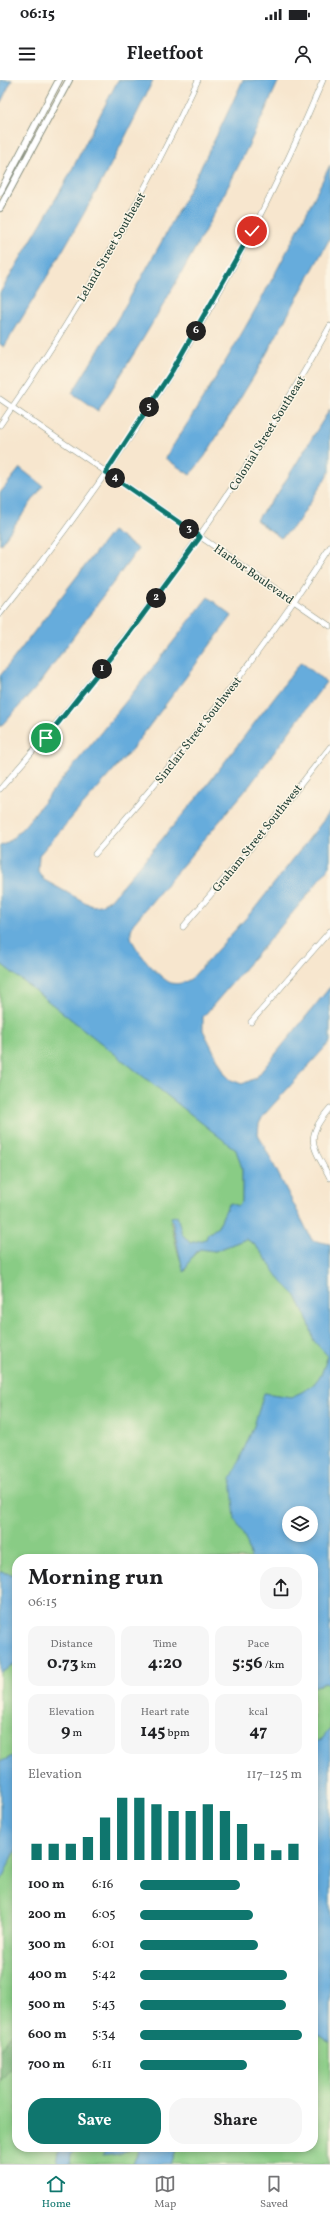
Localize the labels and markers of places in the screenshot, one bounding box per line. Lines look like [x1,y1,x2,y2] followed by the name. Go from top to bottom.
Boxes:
[235,214,269,248] pin
[186,321,206,341] pin: 6
[139,397,159,417] pin: 5
[105,468,125,488] pin: 4
[179,519,199,539] pin: 3
[146,588,166,608] pin: 2
[92,659,112,679] pin: 1
[29,721,63,755] pin

